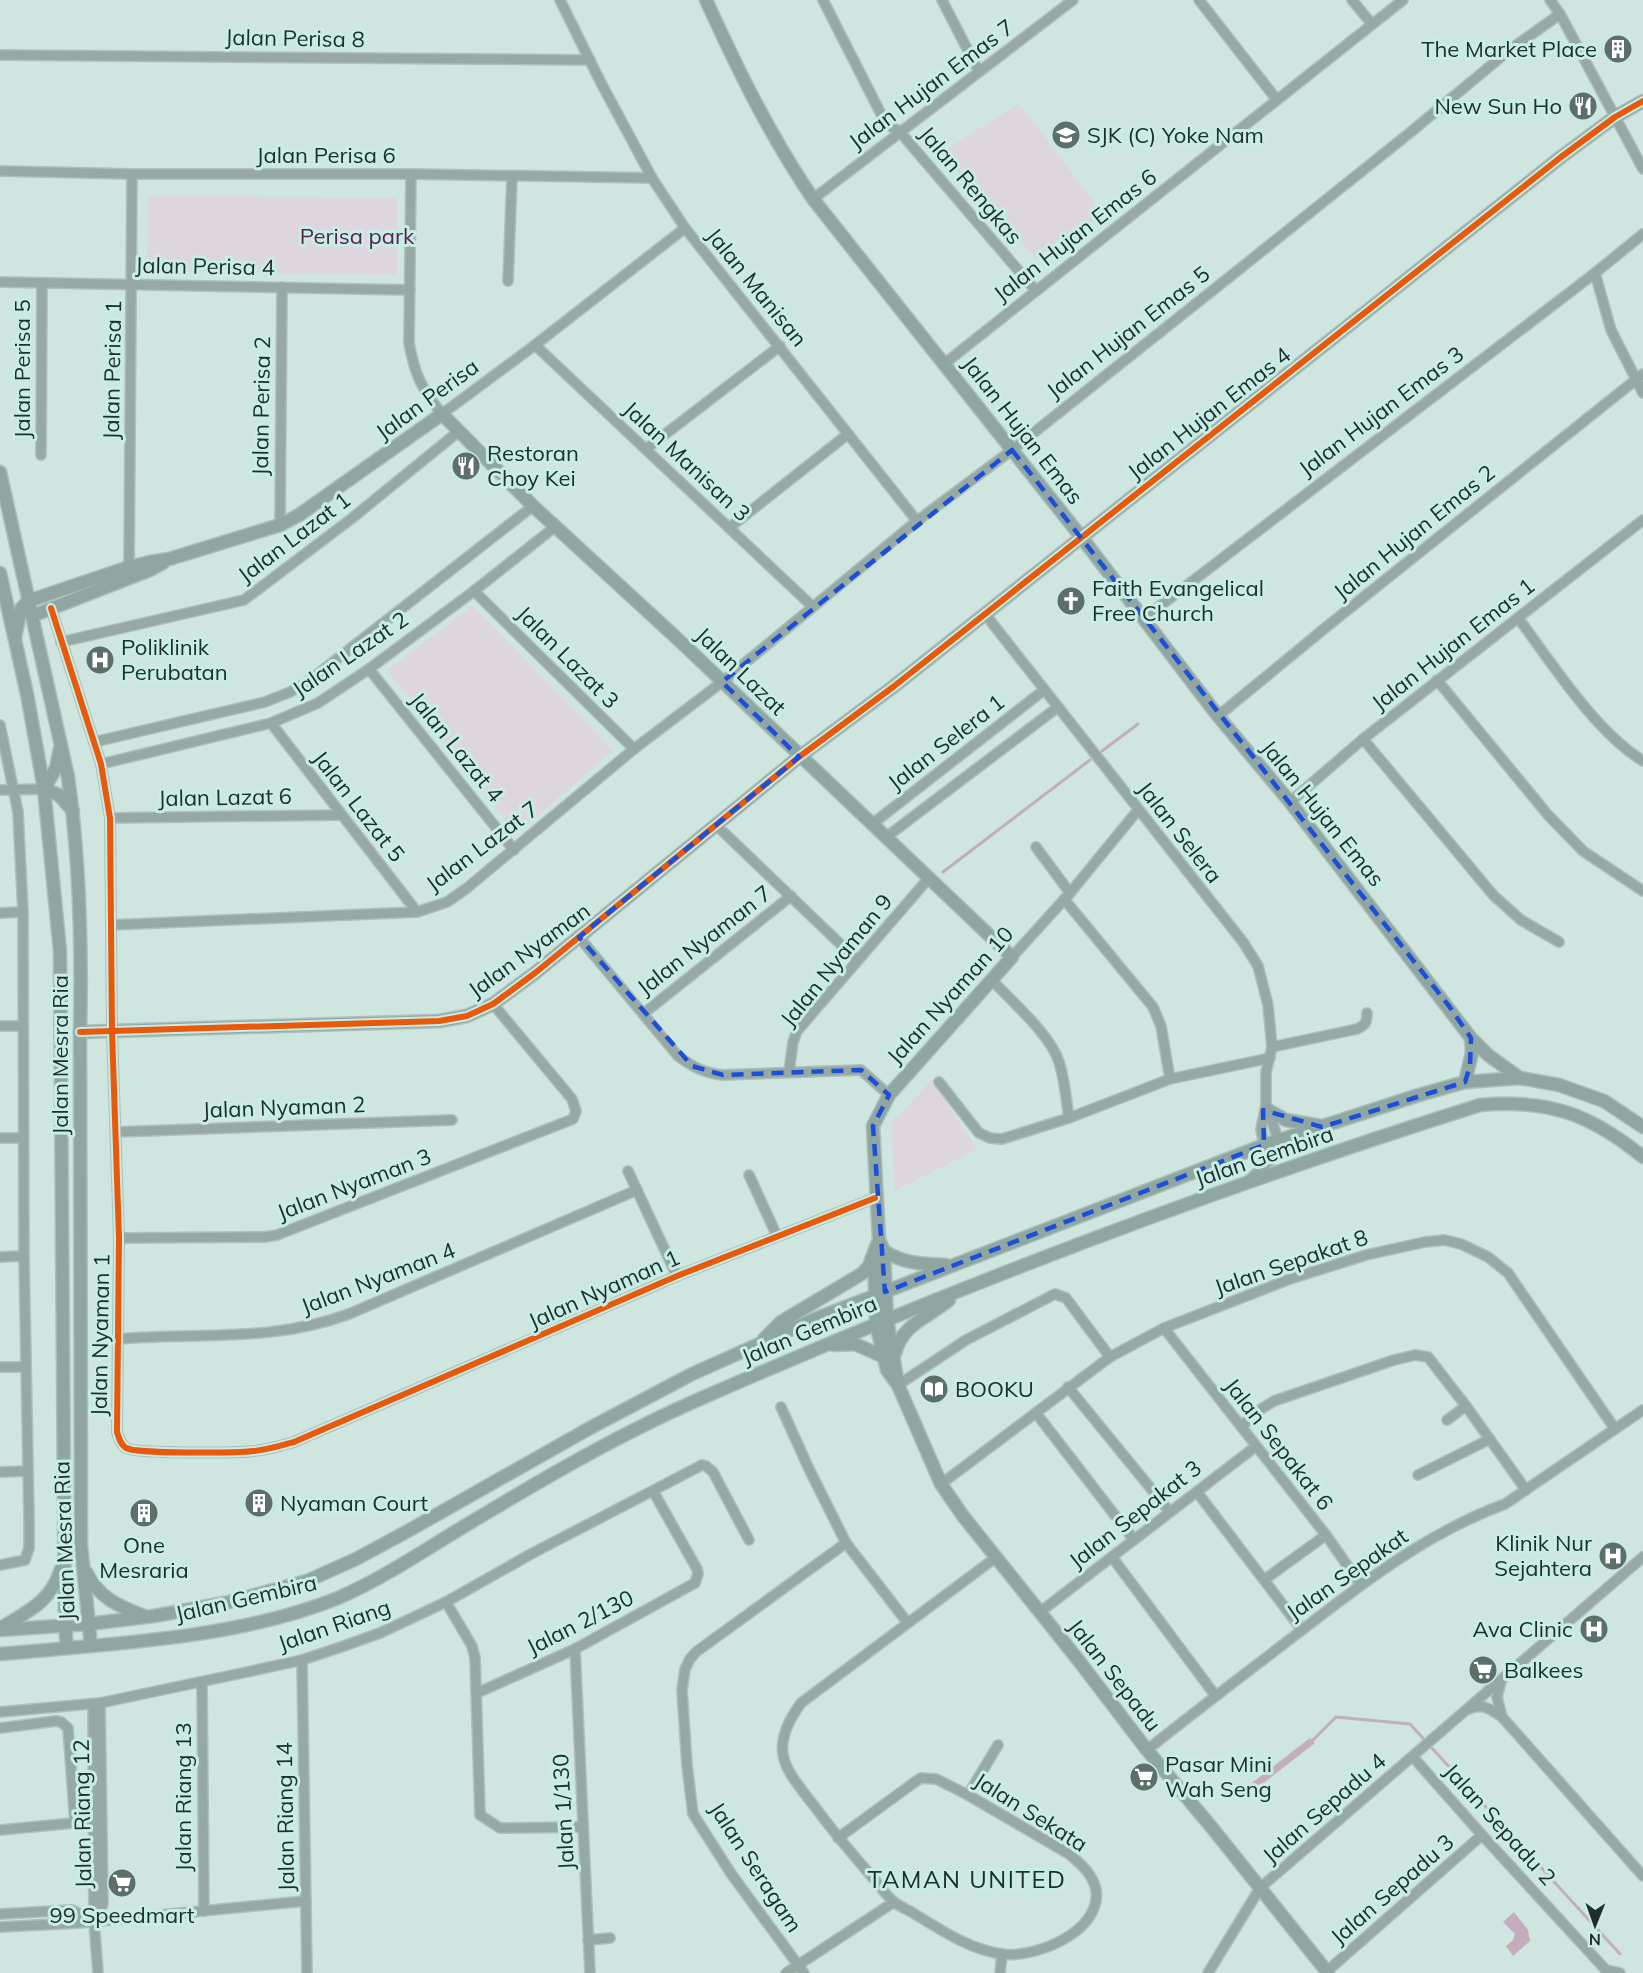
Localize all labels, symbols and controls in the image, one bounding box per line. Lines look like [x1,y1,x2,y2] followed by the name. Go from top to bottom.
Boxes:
[843,13,1019,155] street label: Jalan Hujan Emas 7
[225,23,365,53] street label: Jalan Perisa 8
[1602,33,1634,65] building icon: The Market Place
[1421,35,1597,63] place label: The Market Place
[1567,90,1599,122] restaurant icon: New Sun Ho
[1434,92,1562,120] place label: New Sun Ho
[1050,119,1082,151] school or university icon: SJK (C) Yoke Nam
[913,120,1029,250] street label: Jalan Rengkas
[1087,121,1264,149] place label: SJK (C) Yoke Nam
[256,141,396,169] street label: Jalan Perisa 6
[988,163,1162,307] street label: Jalan Hujan Emas 6
[300,222,415,250] park label: Perisa park
[701,222,813,352] street label: Jalan Manisan
[135,251,275,281] street label: Jalan Perisa 4
[1041,260,1215,404] street label: Jalan Hujan Emas 5
[8,299,36,439] street label: Jalan Perisa 5
[97,300,127,440] street label: Jalan Perisa 1
[246,336,276,476] street label: Jalan Perisa 2
[1293,340,1469,482] street label: Jalan Hujan Emas 3
[1122,341,1296,485] street label: Jalan Hujan Emas 4
[956,350,1090,510] street label: Jalan Hujan Emas
[370,352,484,446] street label: Jalan Perisa
[618,395,756,527] street label: Jalan Manisan 3
[487,439,579,492] place label: Restoran Choy Kei
[450,450,482,482] restaurant icon: Restoran Choy Kei
[1328,458,1500,606] street label: Jalan Hujan Emas 2
[232,486,356,588] street label: Jalan Lazat 1
[1366,572,1540,716] street label: Jalan Hujan Emas 1
[1092,574,1264,627] place label: Faith Evangelical Free Church
[1055,585,1087,617] church icon: Faith Evangelical Free Church
[511,600,625,714] street label: Jalan Lazat 3
[287,605,413,703] street label: Jalan Lazat 2
[690,621,792,721] street label: Jalan Lazat
[121,633,228,686] place label: Poliklinik Perubatan
[84,644,116,676] hospital icon: Poliklinik Perubatan
[404,686,510,808] street label: Jalan Lazat 4
[882,688,1010,796] street label: Jalan Selera 1
[1255,734,1391,892] street label: Jalan Hujan Emas
[307,745,411,867] street label: Jalan Lazat 5
[1132,776,1228,888] street label: Jalan Selera
[158,782,292,812] street label: Jalan Lazat 6
[420,795,544,897] street label: Jalan Lazat 7
[631,879,777,1001] street label: Jalan Nyaman 7
[774,888,898,1032] street label: Jalan Nyaman 9
[463,896,595,1004] street label: Jalan Nyaman
[881,920,1019,1070] street label: Jalan Nyaman 10
[46,975,74,1135] street label: Jalan Mesra Ria
[202,1090,366,1124] street label: Jalan Nyaman 2
[1191,1119,1337,1193] street label: Jalan Gembira
[273,1142,435,1226] street label: Jalan Nyaman 3
[1210,1223,1372,1301] street label: Jalan Sepakat 8
[297,1236,459,1320] street label: Jalan Nyaman 4
[524,1243,684,1335] street label: Jalan Nyaman 1
[85,1253,115,1417] street label: Jalan Nyaman 1
[737,1289,881,1371] street label: Jalan Gembira
[1219,1372,1339,1516] street label: Jalan Sepakat 6
[918,1373,950,1405] library icon: BOOKU
[955,1375,1034,1403] place label: BOOKU
[1063,1454,1207,1574] street label: Jalan Sepakat 3
[47,1461,81,1621] street label: Jalan Mesra Ria
[243,1487,275,1519] building icon: Nyaman Court
[280,1489,428,1517] place label: Nyaman Court
[128,1497,160,1529] building icon: One Mesraria
[1281,1522,1413,1626] street label: Jalan Sepakat
[1494,1529,1592,1582] place label: Klinik Nur Sejahtera
[99,1531,189,1584] place label: One Mesraria
[1597,1540,1629,1572] hospital icon: Klinik Nur Sejahtera
[173,1568,319,1628] street label: Jalan Gembira
[522,1583,638,1661] street label: Jalan 2/130
[274,1593,394,1657] street label: Jalan Riang
[1062,1613,1168,1737] street label: Jalan Sepadu
[1578,1613,1610,1645] hospital icon: Ava Clinic
[1472,1615,1573,1643] place label: Ava Clinic
[1467,1654,1499,1686] supermarket icon: Balkees
[1504,1656,1583,1684] place label: Balkees
[169,1722,197,1872] street label: Jalan Riang 13
[67,1739,97,1889] street label: Jalan Riang 12
[270,1742,300,1892] street label: Jalan Riang 14
[1257,1747,1391,1869] street label: Jalan Sepadu 4
[1165,1750,1272,1803] place label: Pasar Mini Wah Seng
[546,1753,580,1871] street label: Jalan 1/130
[1438,1757,1562,1891] street label: Jalan Sepadu 2
[1128,1761,1160,1793] supermarket icon: Pasar Mini Wah Seng
[969,1766,1093,1858] street label: Jalan Sekata
[703,1796,809,1938] street label: Jalan Seragam
[1325,1828,1459,1950] street label: Jalan Sepadu 3
[868,1864,1066,1894] district label: TAMAN UNITED
[106,1867,138,1899] supermarket icon: 99 Speedmart
[1565,1895,1625,1955] north arrow
[50,1901,195,1929] place label: 99 Speedmart
[1589,1930,1601,1950] text: N

